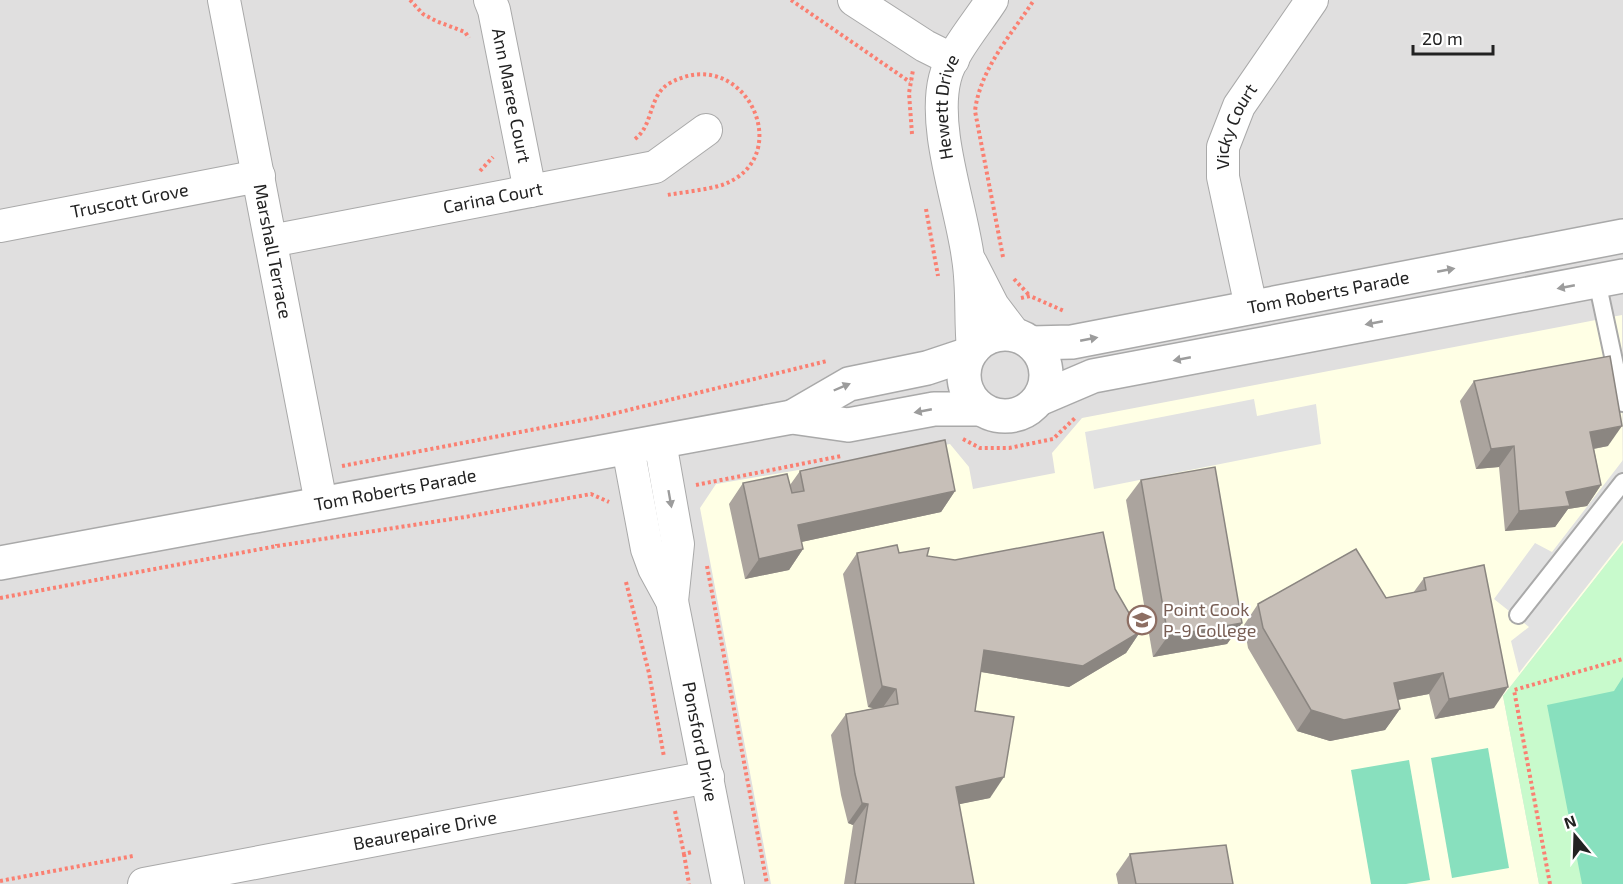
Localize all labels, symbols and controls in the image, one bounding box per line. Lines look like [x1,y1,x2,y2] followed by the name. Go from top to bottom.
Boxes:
[1413,18,1492,56] scale bar
[488,26,536,165] street label: Ann Maree Court
[1422,27,1463,49] text: 20 m
[930,50,963,162] street label: Hewett Drive
[1211,79,1261,170] street label: Vicky Court
[441,177,545,218] street label: Carina Court
[69,178,190,222] street label: Truscott Grove
[250,182,297,321] street label: Marshall Terrace
[1245,265,1411,318] street label: Tom Roberts Parade
[1436,265,1455,274] one-way arrow
[1556,283,1575,292] one-way arrow
[1364,319,1383,328] one-way arrow
[1080,334,1099,343] one-way arrow
[1173,355,1192,364] one-way arrow
[834,382,852,392] one-way arrow
[913,407,932,416] one-way arrow
[312,463,478,515] street label: Tom Roberts Parade
[666,490,675,509] one-way arrow
[1163,598,1256,641] place label: Point Cook P-9 College
[1126,604,1158,636] school or university icon: Point Cook P-9 College
[678,680,723,803] street label: Ponsford Drive
[351,805,499,854] street label: Beaurepaire Drive
[1545,806,1605,866] north arrow
[1561,810,1579,832] text: N

